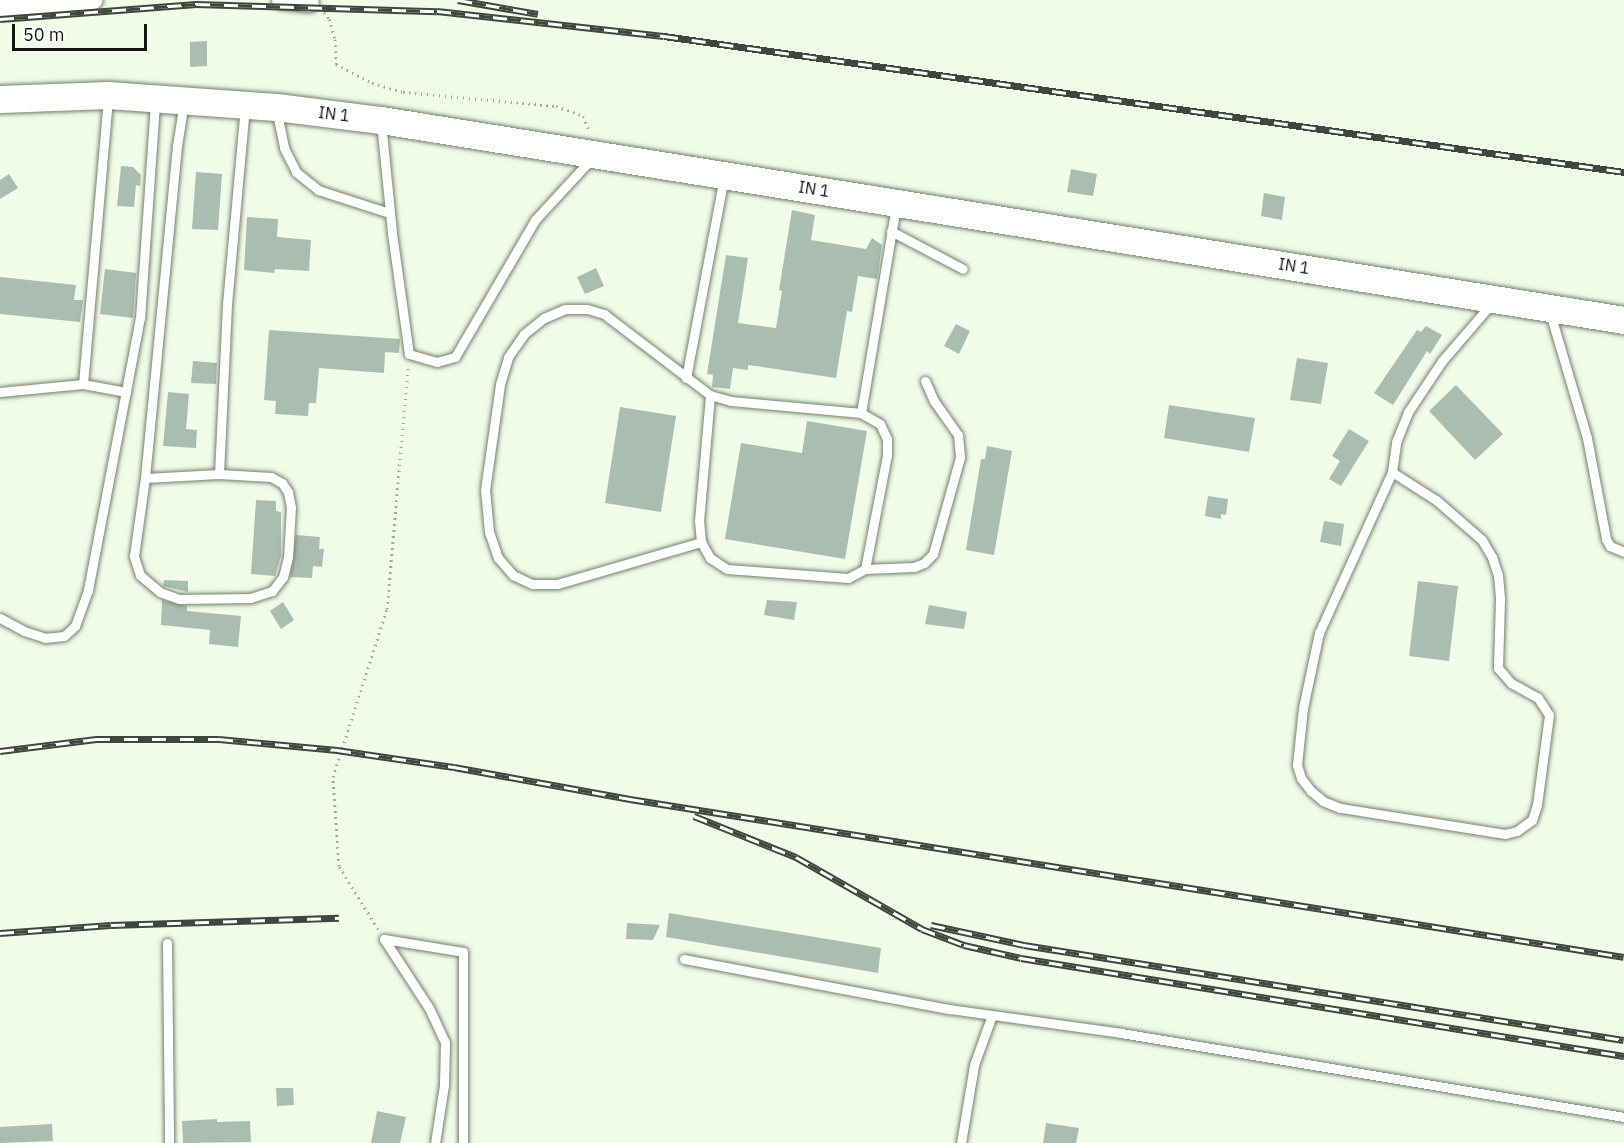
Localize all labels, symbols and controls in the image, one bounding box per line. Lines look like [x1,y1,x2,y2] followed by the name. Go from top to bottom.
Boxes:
[15,12,150,50] scale bar
[23,23,65,46] text: 50 m
[317,103,351,125] street label: IN 1
[797,177,831,201] street label: IN 1
[1277,254,1311,278] street label: IN 1

